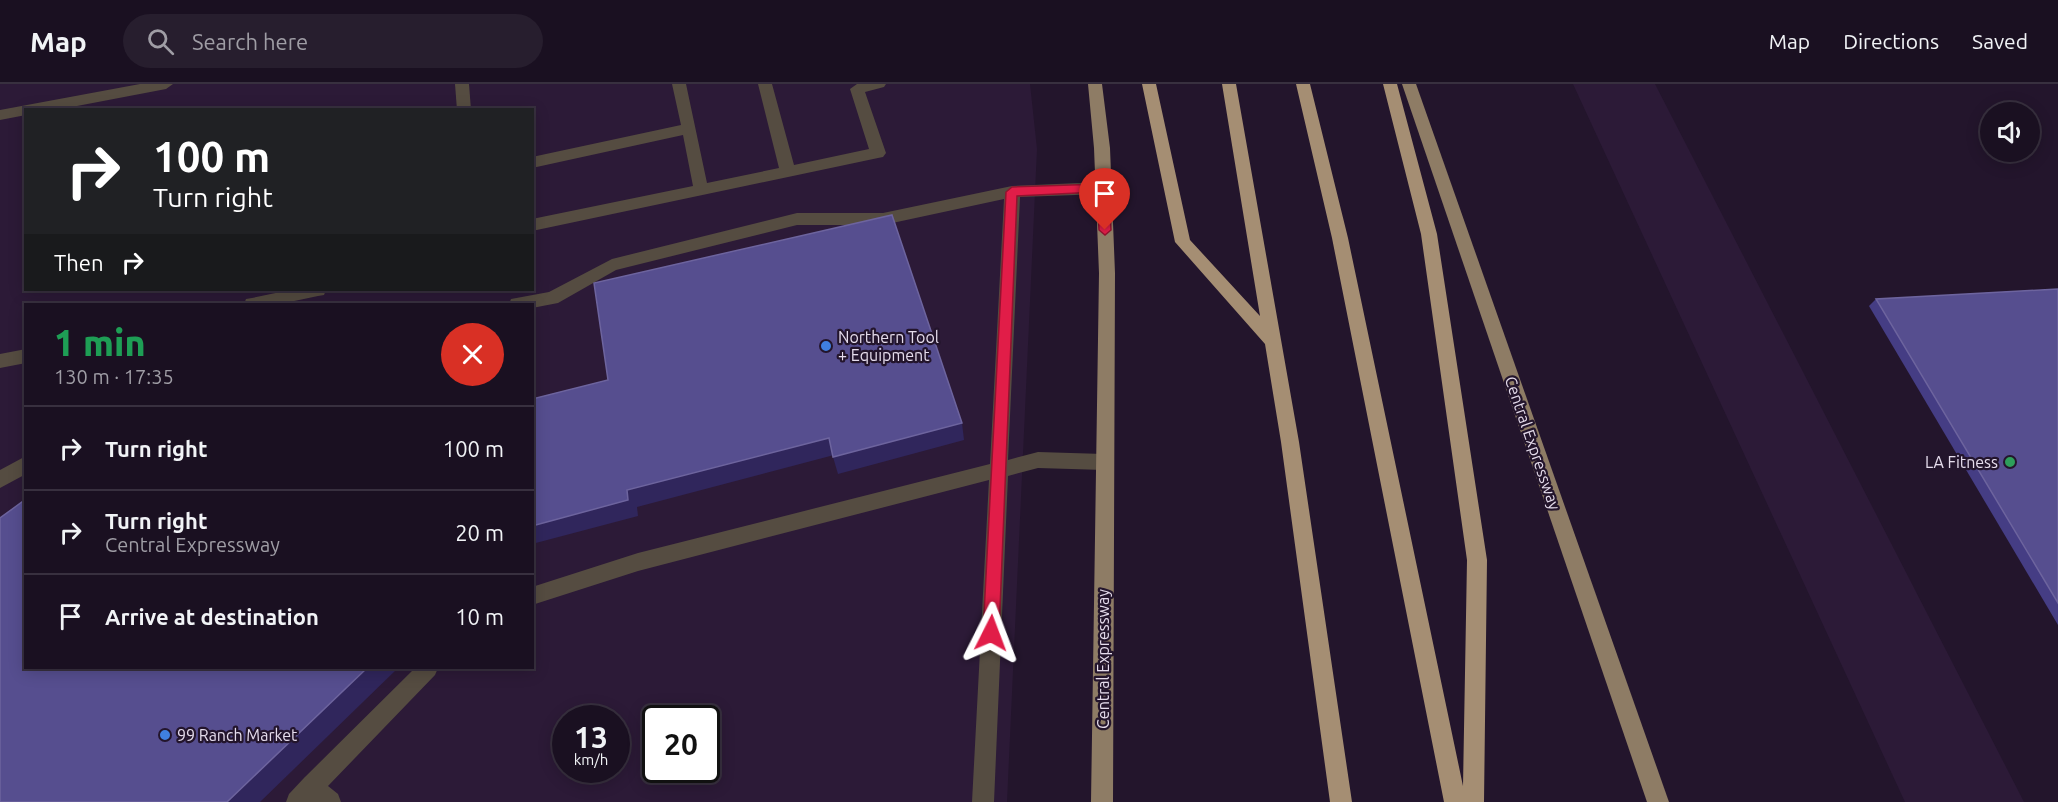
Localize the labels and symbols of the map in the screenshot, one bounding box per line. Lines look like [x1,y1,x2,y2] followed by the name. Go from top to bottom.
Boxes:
[1079,168,1130,230] pin
[838,328,939,364] place label: Northern Tool + Equipment
[819,339,833,353] marker: Northern Tool + Equipment
[1502,374,1564,512] street label: Central Expressway
[1925,453,1998,471] place label: LA Fitness
[2003,455,2017,469] marker: LA Fitness
[1094,589,1112,729] street label: Central Expressway
[959,601,1023,665] position arrow
[642,705,720,783] speed limit sign: 20
[177,726,298,744] place label: 99 Ranch Market
[158,728,172,742] marker: 99 Ranch Market

